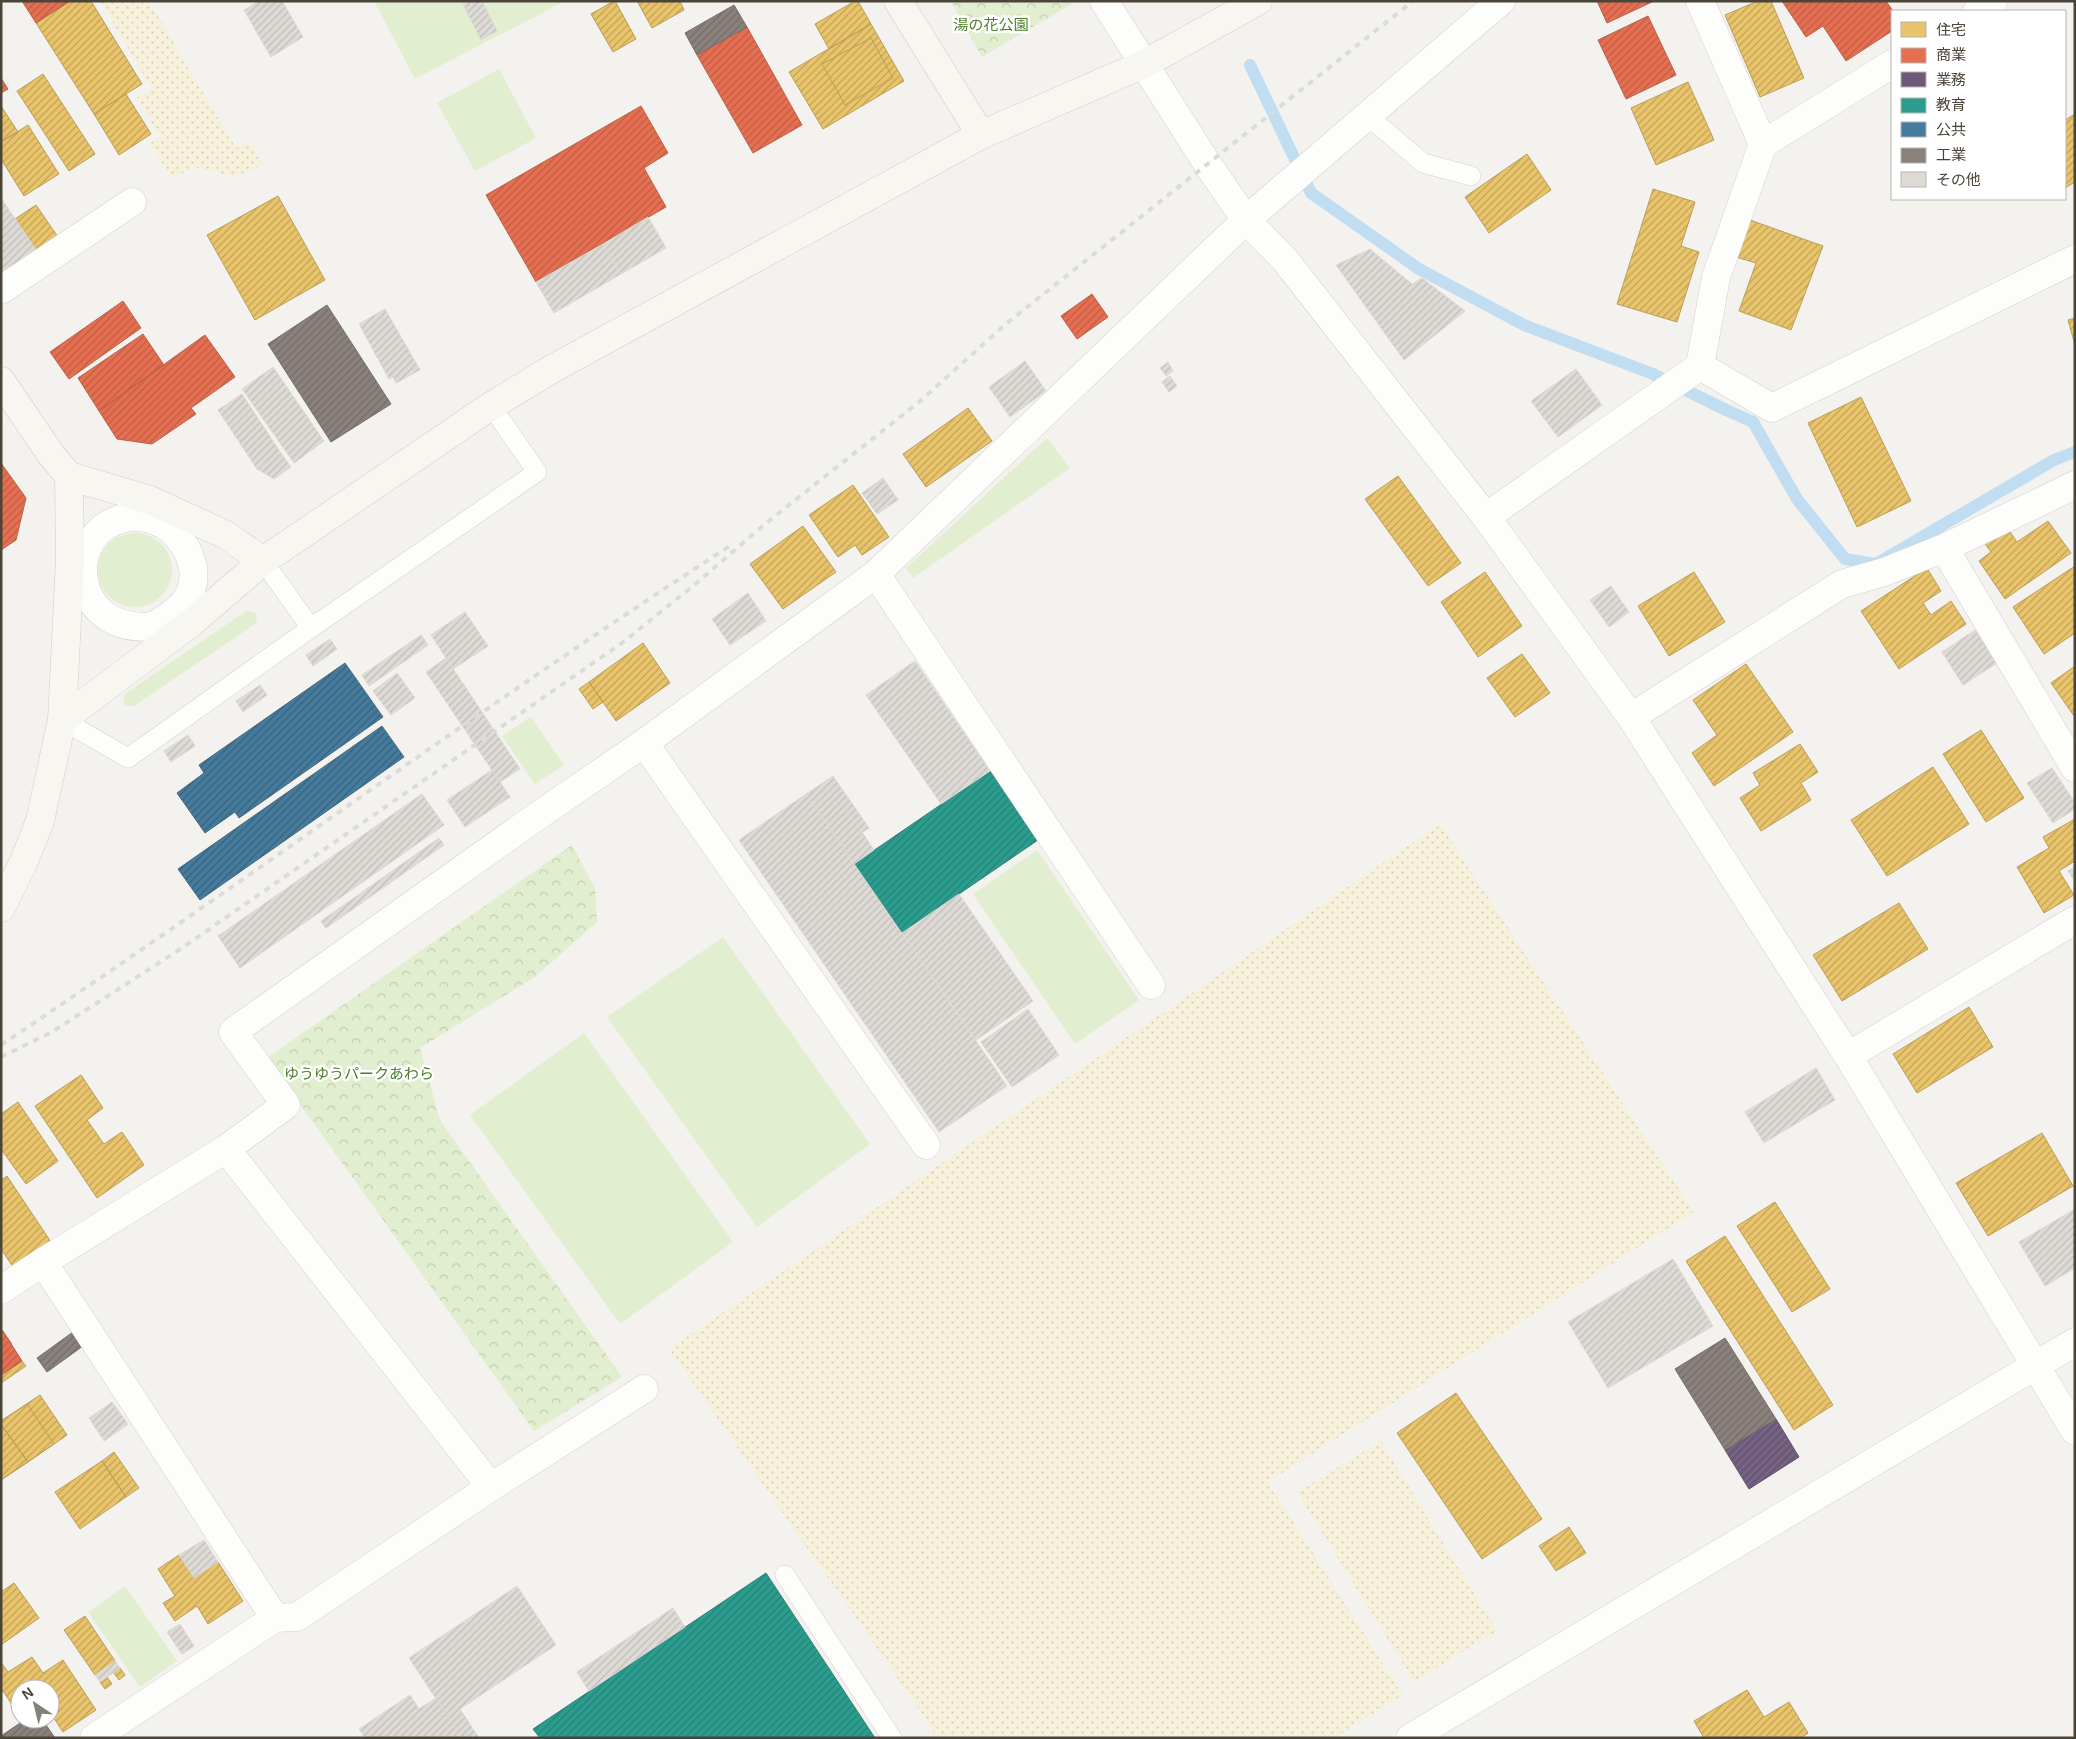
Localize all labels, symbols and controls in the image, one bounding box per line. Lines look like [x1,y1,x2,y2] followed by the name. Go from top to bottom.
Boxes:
[1891,10,2066,200] legend
[953,16,1029,33] park label: 湯の花公園
[1936,21,1966,38] text: 住宅
[1936,46,1966,63] text: 商業
[1936,71,1966,88] text: 業務
[1936,96,1966,113] text: 教育
[1936,121,1966,138] text: 公共
[1936,146,1966,163] text: 工業
[1936,171,1981,188] text: その他
[284,1065,434,1082] park label: ゆうゆうパークあわら
[10,1679,60,1729] north arrow
[19,1684,36,1703] text: N

